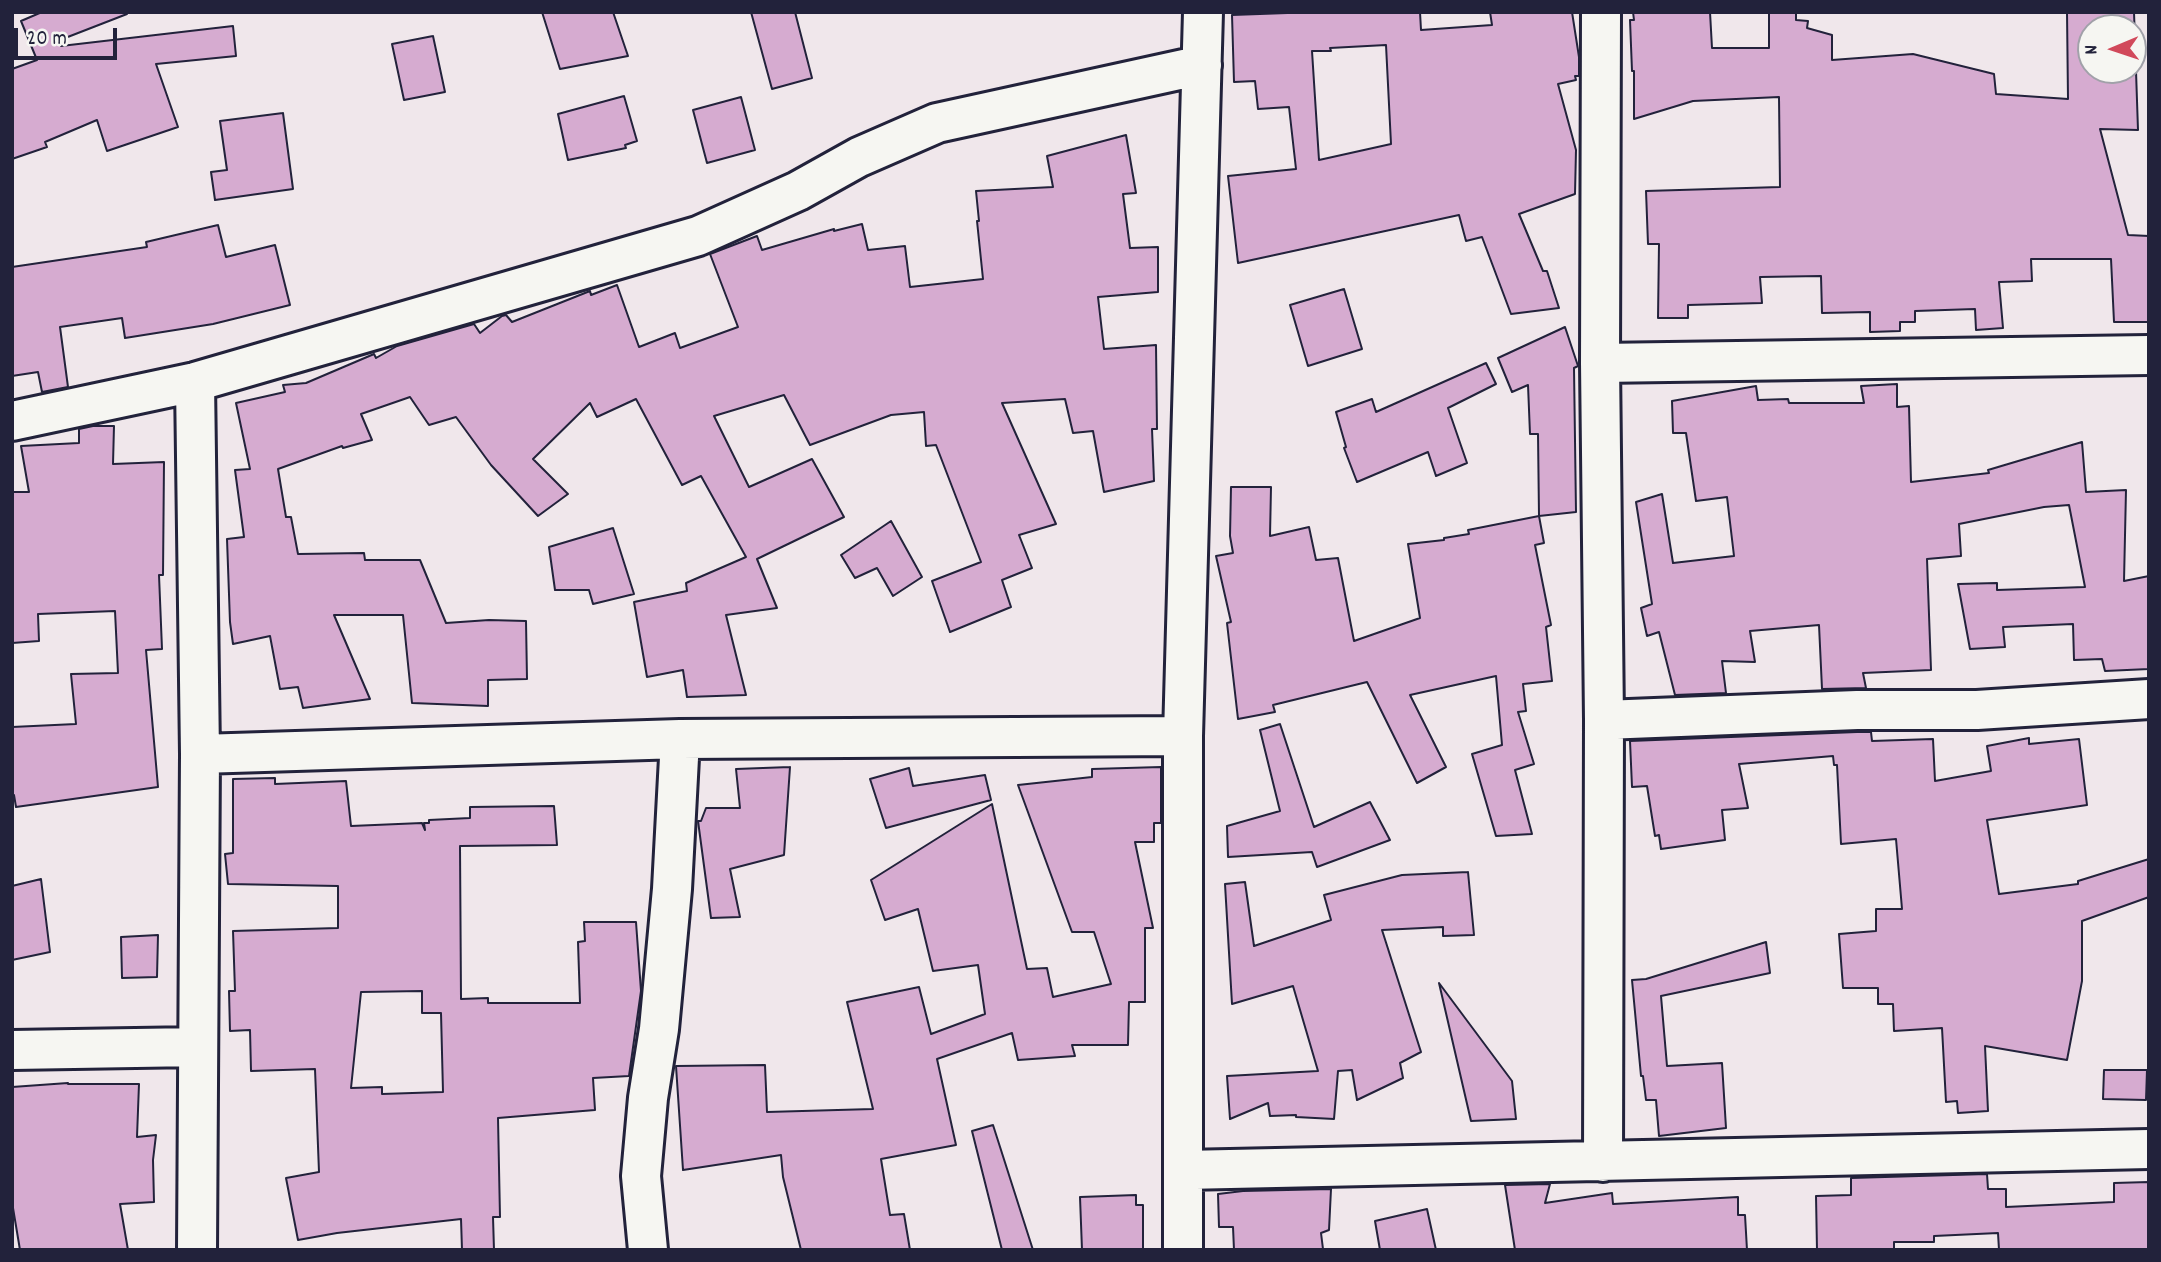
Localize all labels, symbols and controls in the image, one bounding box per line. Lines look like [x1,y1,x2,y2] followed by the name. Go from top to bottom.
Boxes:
[18,14,121,58] scale bar
[2077,14,2147,84] north arrow
[27,25,67,55] text: 20 m
[2079,45,2106,55] text: N

